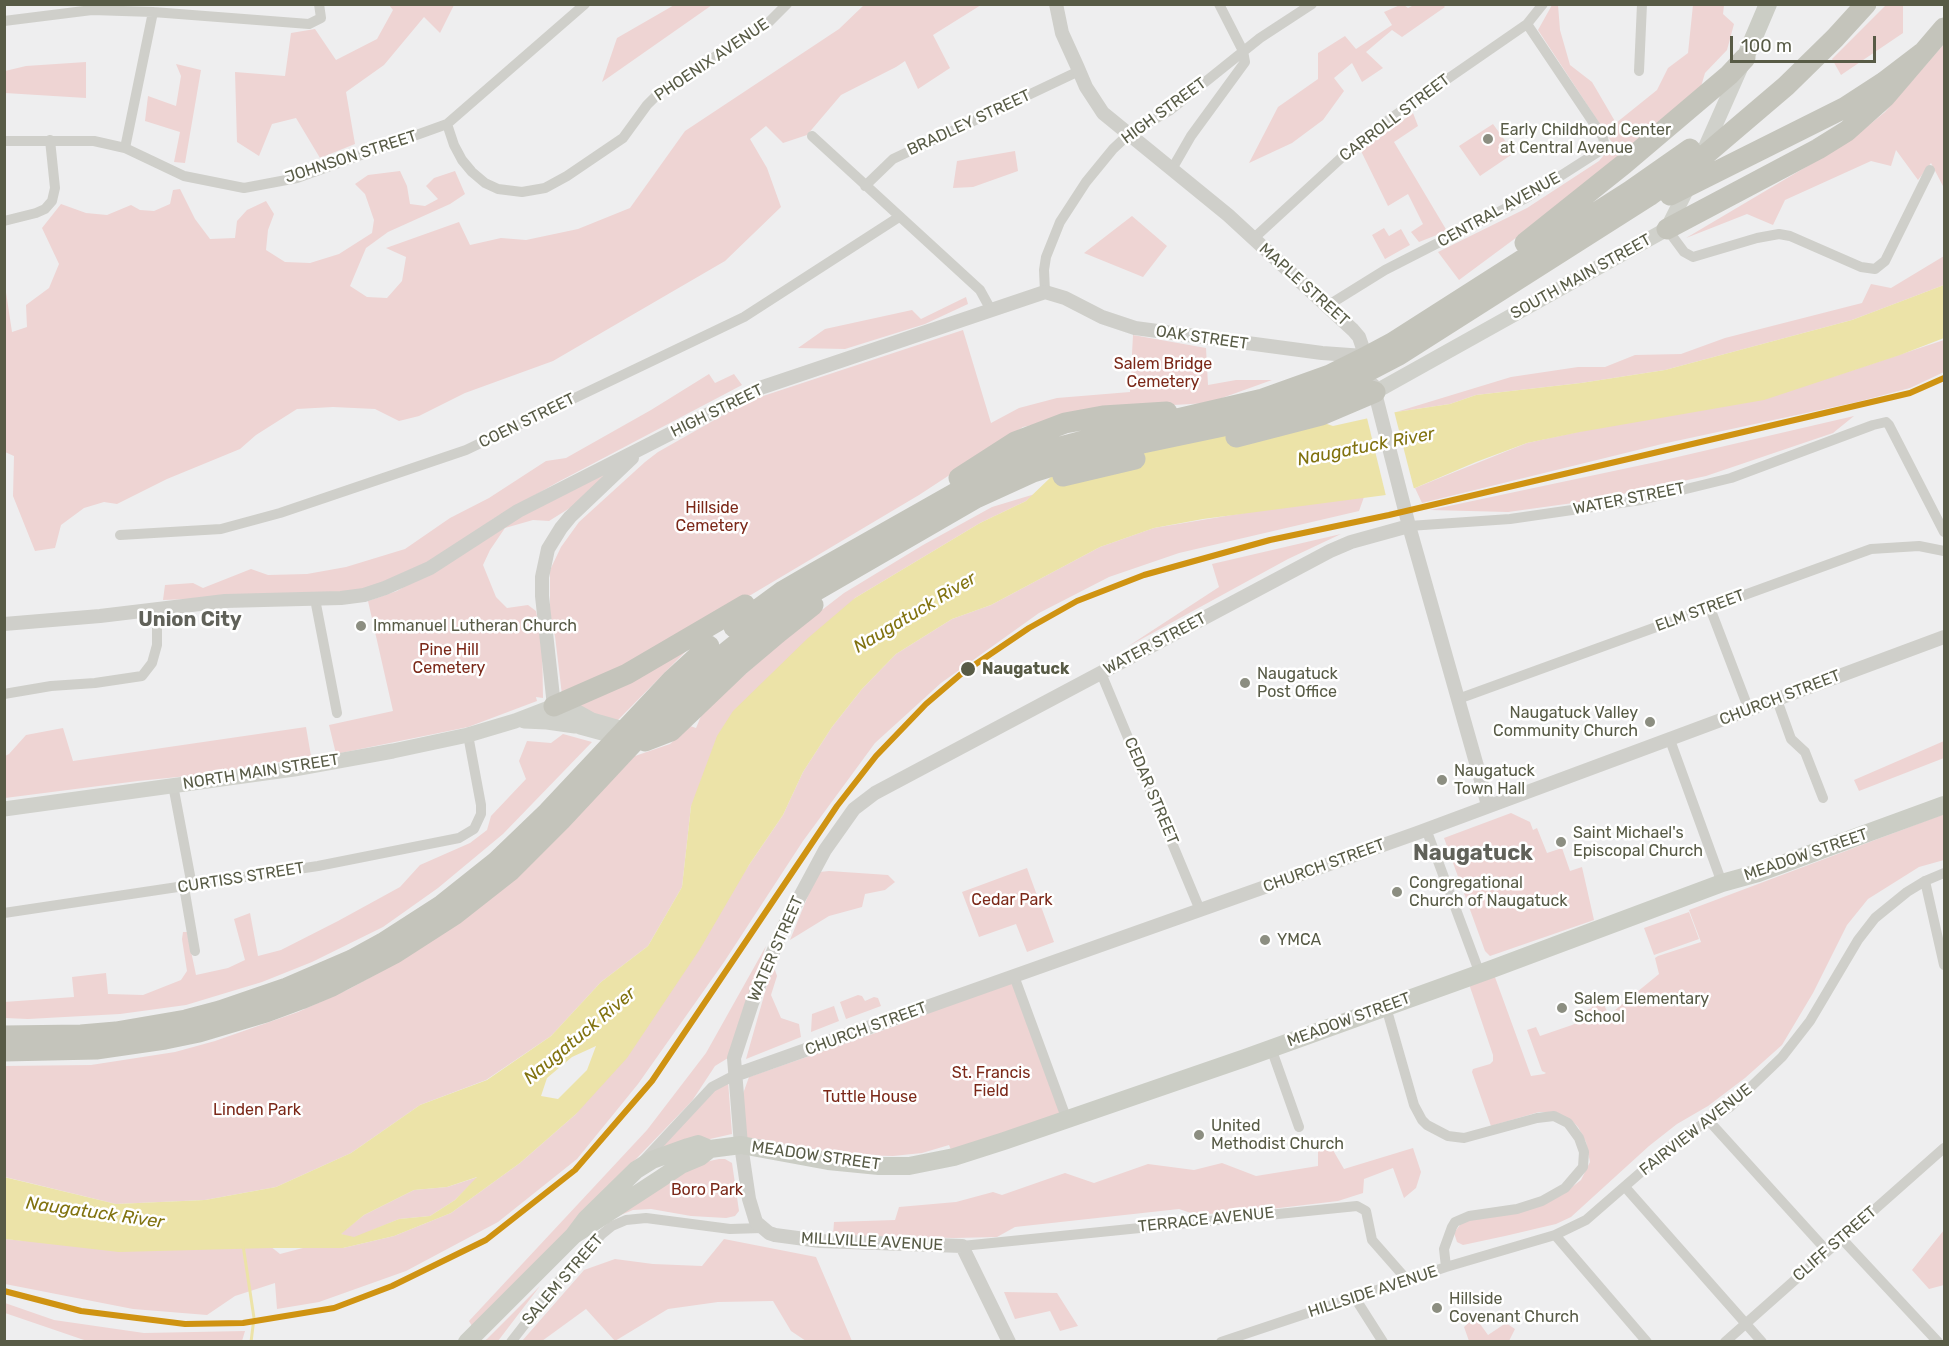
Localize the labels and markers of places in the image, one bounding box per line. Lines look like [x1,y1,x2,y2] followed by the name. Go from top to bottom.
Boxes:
[1500,120,1671,158] place label: Early Childhood Center at Central Avenue
[1481,132,1495,146] marker: Early Childhood Center at Central Avenue
[373,616,577,636] place label: Immanuel Lutheran Church
[354,619,368,633] marker: Immanuel Lutheran Church
[982,659,1069,679] place label: Naugatuck
[959,660,977,678] marker: Naugatuck
[1257,664,1338,702] place label: Naugatuck Post Office
[1238,676,1252,690] marker: Naugatuck Post Office
[1493,703,1638,741] place label: Naugatuck Valley Community Church
[1643,715,1657,729] marker: Naugatuck Valley Community Church
[1454,761,1535,799] place label: Naugatuck Town Hall
[1435,773,1449,787] marker: Naugatuck Town Hall
[1573,823,1703,861] place label: Saint Michael's Episcopal Church
[1554,835,1568,849] marker: Saint Michael's Episcopal Church
[1409,873,1567,911] place label: Congregational Church of Naugatuck
[1390,885,1404,899] marker: Congregational Church of Naugatuck
[1277,930,1321,950] place label: YMCA
[1258,933,1272,947] marker: YMCA
[1574,989,1709,1027] place label: Salem Elementary School
[1555,1001,1569,1015] marker: Salem Elementary School
[1211,1116,1344,1154] place label: United Methodist Church
[1192,1128,1206,1142] marker: United Methodist Church
[1449,1289,1579,1327] place label: Hillside Covenant Church
[1430,1301,1444,1315] marker: Hillside Covenant Church

